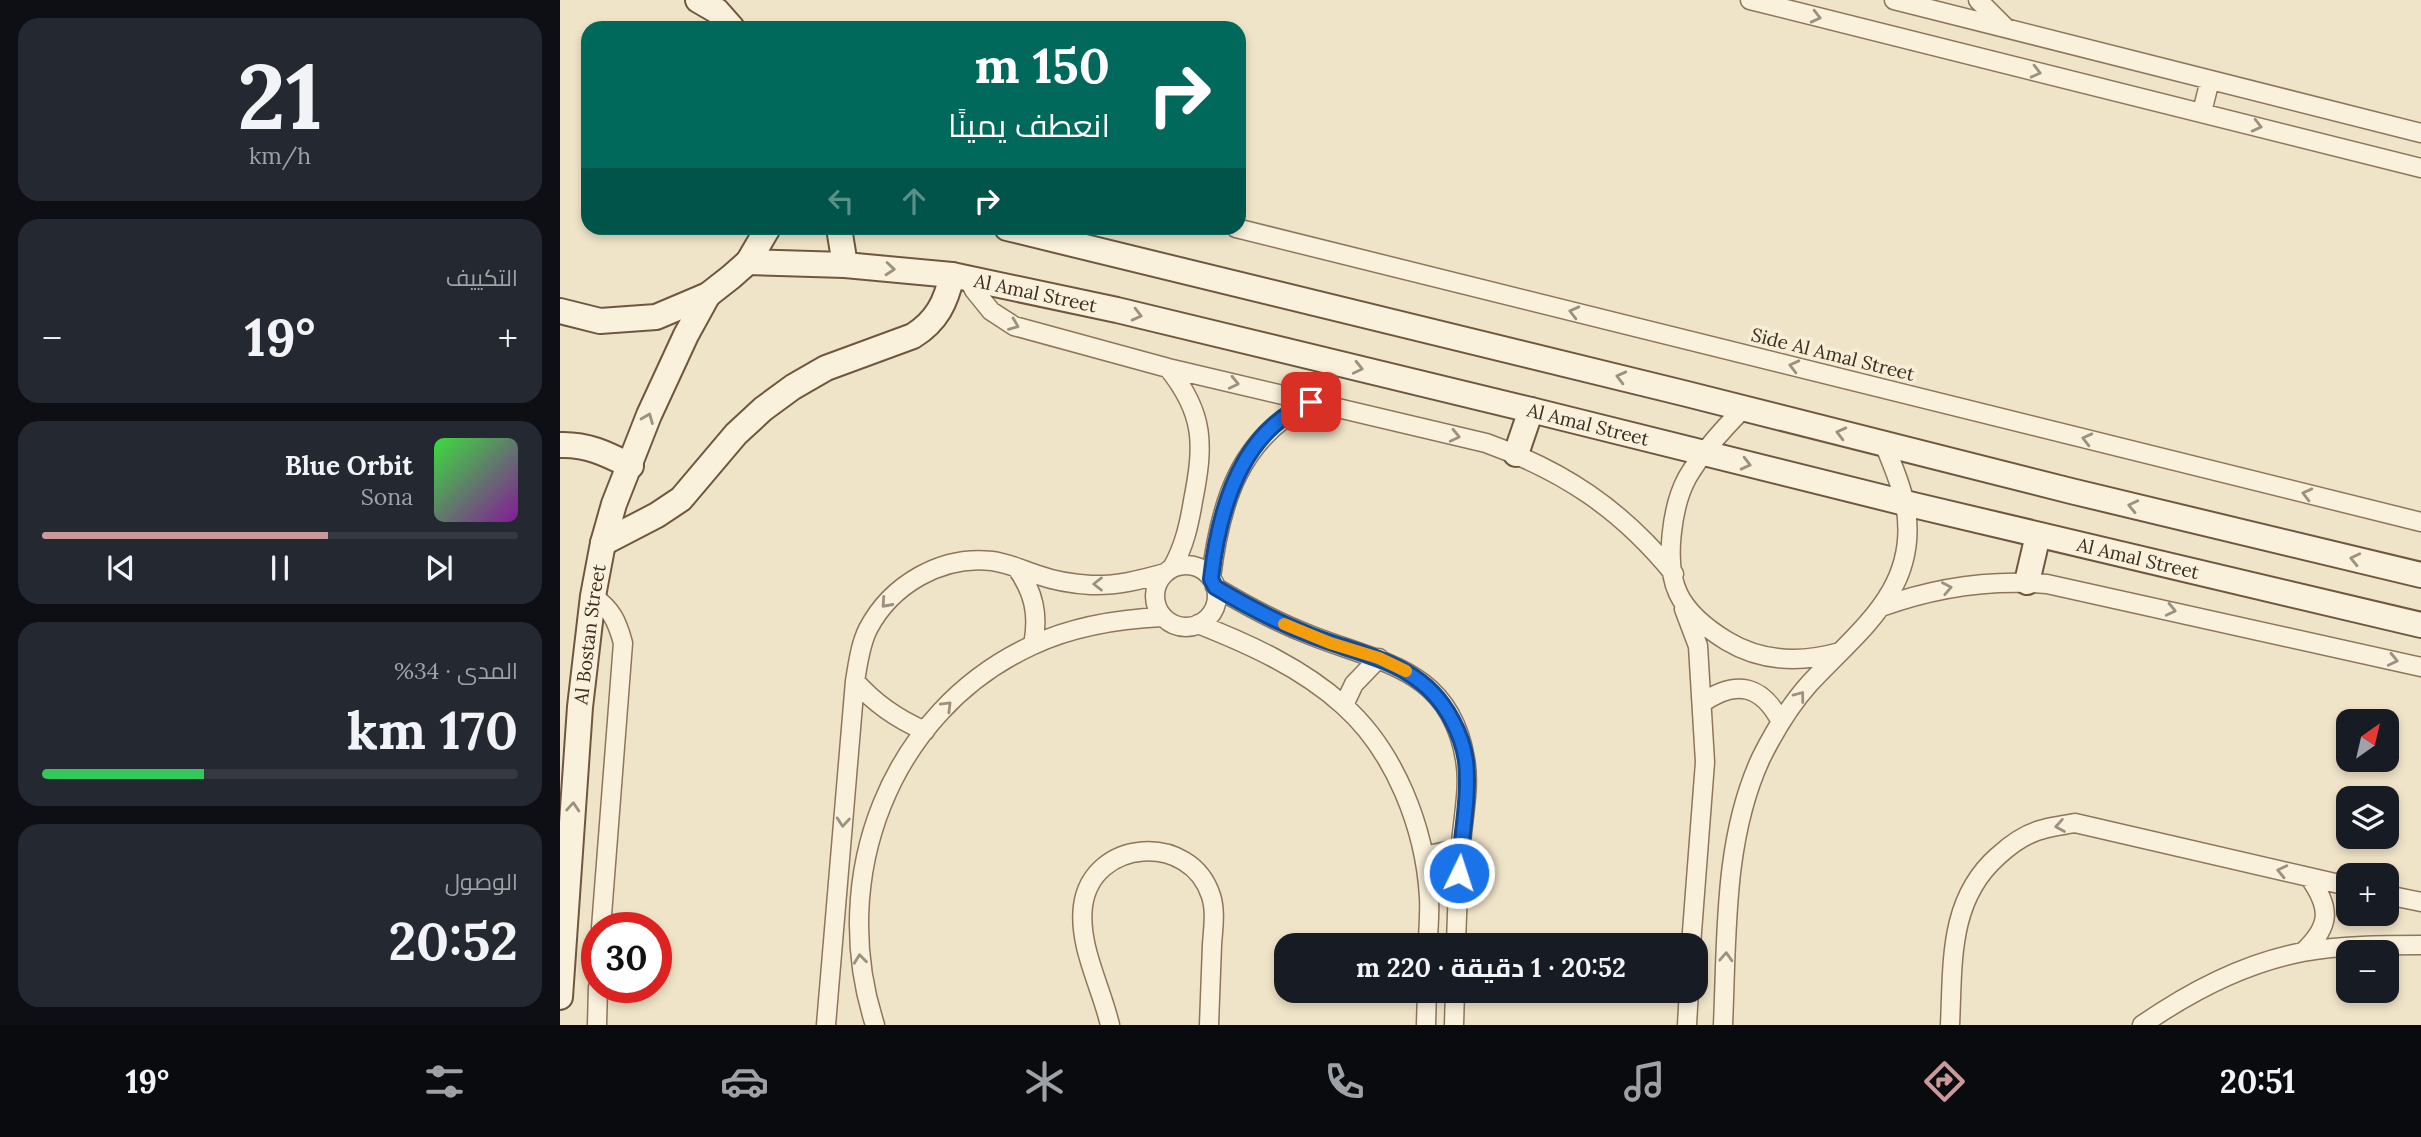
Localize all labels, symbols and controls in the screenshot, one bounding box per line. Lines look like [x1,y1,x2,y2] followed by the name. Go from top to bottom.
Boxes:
[1810,9,1822,23] one-way arrow
[974,34,1110,96] text: 150 m
[237,37,323,154] text: 21
[1134,49,1225,140] icon: right
[2030,64,2042,78] one-way arrow
[948,105,1110,146] text: انعطف يمينًا
[2251,118,2263,132] one-way arrow
[249,141,311,170] text: km/h
[822,182,860,220] icon: left
[895,182,933,220] icon: ahead
[968,182,1006,220] icon: right
[884,261,895,276] one-way arrow
[446,263,518,292] text: التكييف
[971,268,1100,318] street label: Al Amal Street
[245,304,315,370] text: 19°
[1568,306,1580,320] one-way arrow
[1131,307,1143,321] one-way arrow
[42,314,62,362] text: −
[498,314,518,362] text: +
[1007,317,1019,331] one-way arrow
[1749,322,1918,386] street label: Side Al Amal Street
[1352,360,1364,374] one-way arrow
[1788,360,1800,374] one-way arrow
[1615,371,1627,385] one-way arrow
[1281,372,1341,432] pin
[1228,375,1240,390] one-way arrow
[1292,383,1330,421] icon: arrive
[1524,397,1652,451] street label: Al Amal Street
[640,413,654,425] one-way arrow
[1836,427,1848,441] one-way arrow
[1449,428,1461,442] one-way arrow
[2081,433,2093,447] one-way arrow
[285,449,413,482] text: Blue Orbit
[1739,456,1751,470] one-way arrow
[361,482,413,511] text: Sona
[2301,488,2313,502] one-way arrow
[2127,500,2139,514] one-way arrow
[2074,532,2202,584] street label: Al Amal Street
[102,549,140,587] icon: previous
[261,549,299,587] icon: pause
[420,549,458,587] icon: next
[2349,553,2361,567] one-way arrow
[568,561,611,707] street label: Al Bostan Street
[1092,576,1103,592] one-way arrow
[1941,581,1953,596] one-way arrow
[882,595,894,608] one-way arrow
[2165,602,2177,617] one-way arrow
[2387,652,2399,666] one-way arrow
[394,656,518,685] text: المدى · 34%
[1792,691,1805,704] one-way arrow
[347,697,518,763] text: 170 km
[939,702,952,715] one-way arrow
[2336,709,2399,772] north arrow
[2336,709,2399,1003] map controls
[2336,786,2399,849] button: layers
[566,801,581,812] one-way arrow
[836,817,851,828] one-way arrow
[2054,818,2066,833] one-way arrow
[1422,836,1496,910] position arrow
[2336,863,2399,926] button: +
[2276,864,2288,879] one-way arrow
[445,867,518,896] text: الوصول
[388,908,518,974] text: 20:52
[581,912,672,1003] speed limit sign: 30
[2336,940,2399,1003] button: −
[1356,951,1626,984] text: 20:52 · 1 دقيقة · 220 m
[1719,951,1734,962] one-way arrow
[852,953,867,964] one-way arrow
[420,1057,469,1106] icon: filters
[720,1057,769,1106] icon: car
[1020,1057,1069,1106] icon: climate
[1320,1057,1369,1106] icon: phone
[1620,1057,1669,1106] icon: music
[1920,1057,1969,1106] icon: directions
[126,1061,169,1102] text: 19°
[2220,1061,2296,1102] text: 20:51

